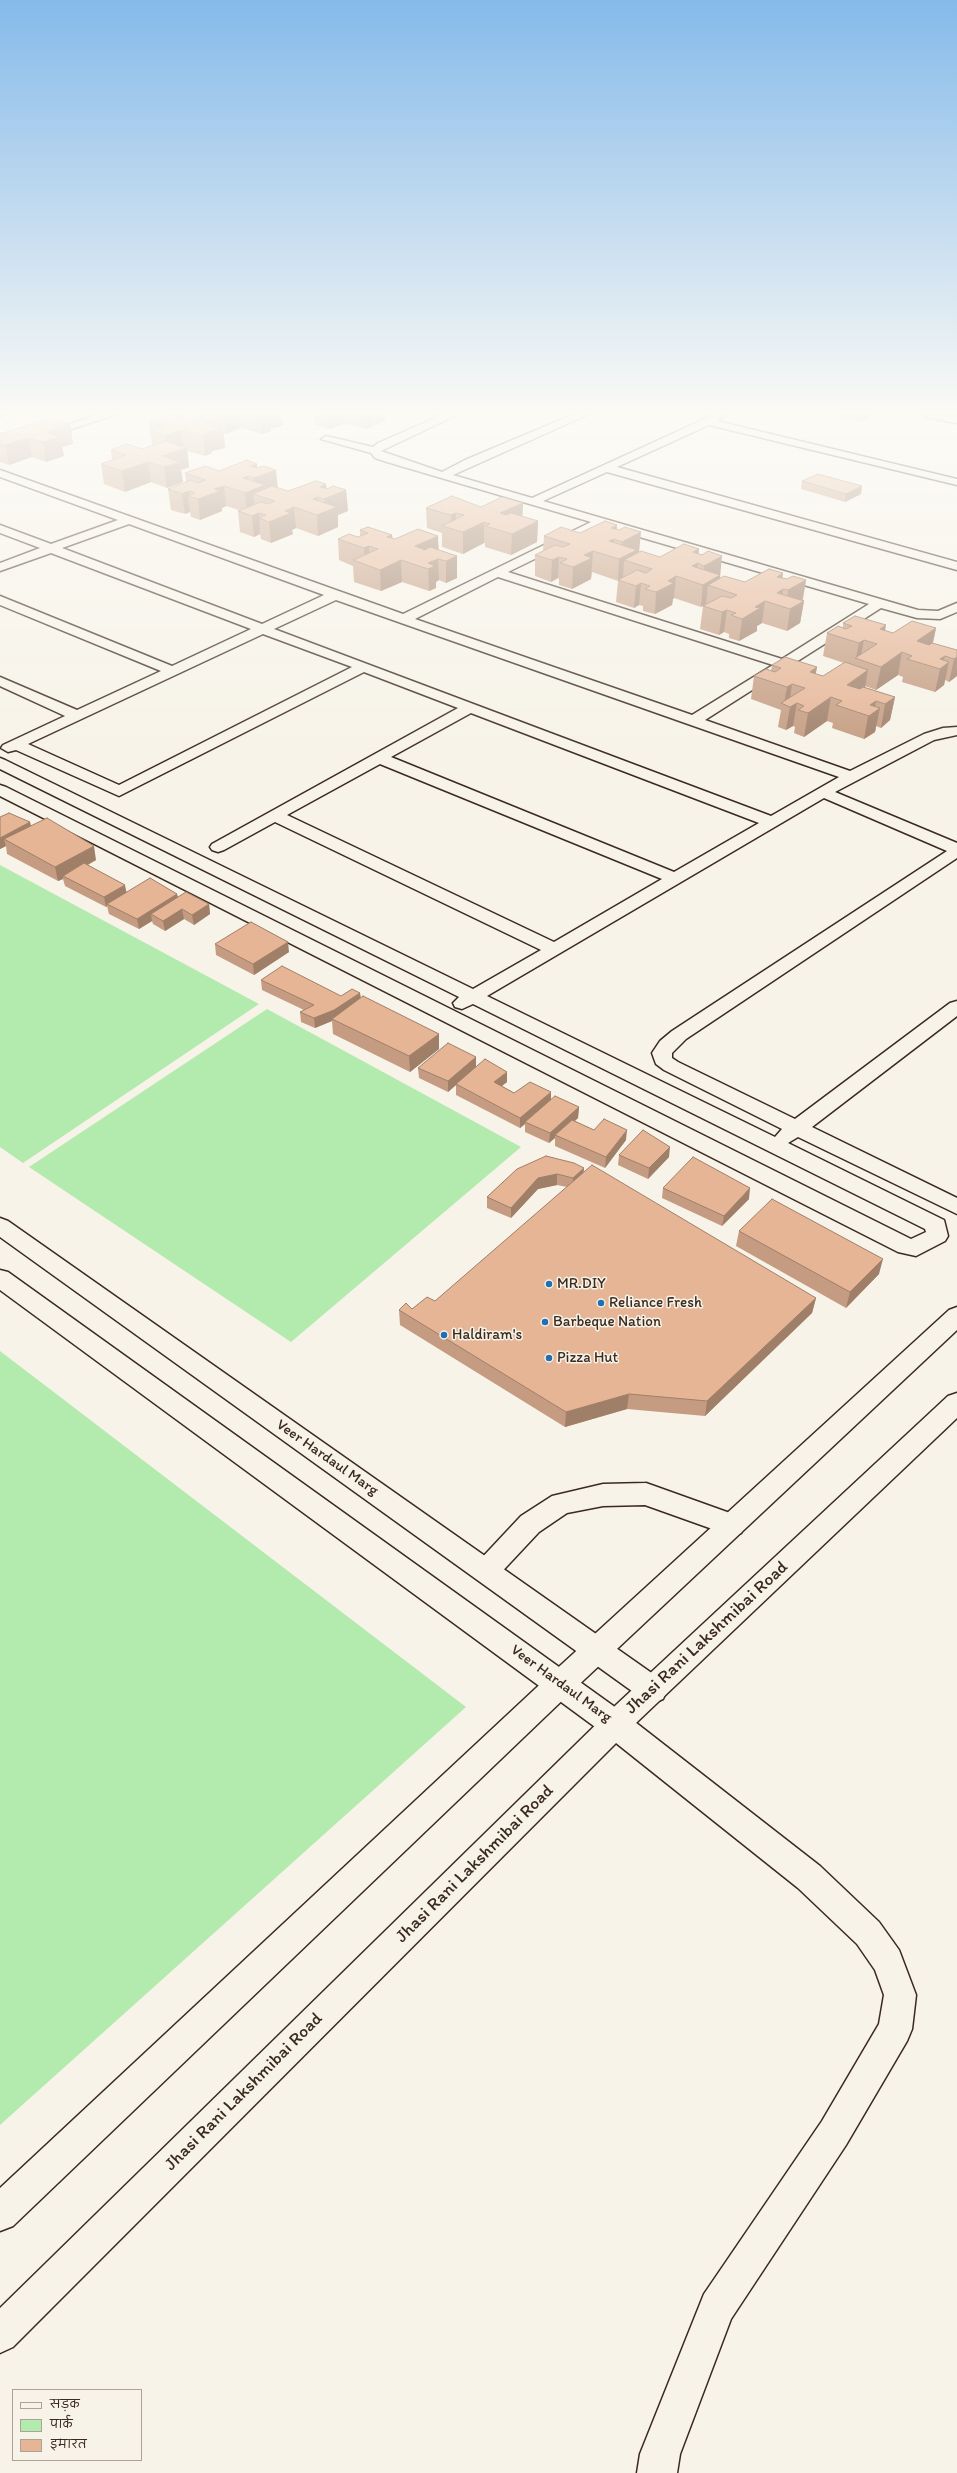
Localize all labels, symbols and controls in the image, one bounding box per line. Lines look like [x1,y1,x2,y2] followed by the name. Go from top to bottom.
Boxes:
[557,1275,606,1293] place label: MR.DIY
[544,1279,554,1289] marker: MR.DIY
[609,1294,702,1312] place label: Reliance Fresh
[596,1298,606,1308] marker: Reliance Fresh
[553,1313,661,1331] place label: Barbeque Nation
[540,1317,550,1327] marker: Barbeque Nation
[452,1326,522,1344] place label: Haldiram's
[439,1330,449,1340] marker: Haldiram's
[557,1349,618,1367] place label: Pizza Hut
[544,1353,554,1363] marker: Pizza Hut
[272,1416,382,1500] street label: Veer Hardaul Marg
[621,1557,793,1719] street label: Jhasi Rani Lakshmibai Road
[507,1641,615,1727] street label: Veer Hardaul Marg
[391,1780,559,1948] street label: Jhasi Rani Lakshmibai Road
[160,2008,328,2176] street label: Jhasi Rani Lakshmibai Road
[12,2389,142,2461] legend
[50,2397,80,2411] text: सड़क
[50,2417,73,2431] text: पार्क
[50,2437,87,2451] text: इमारत

